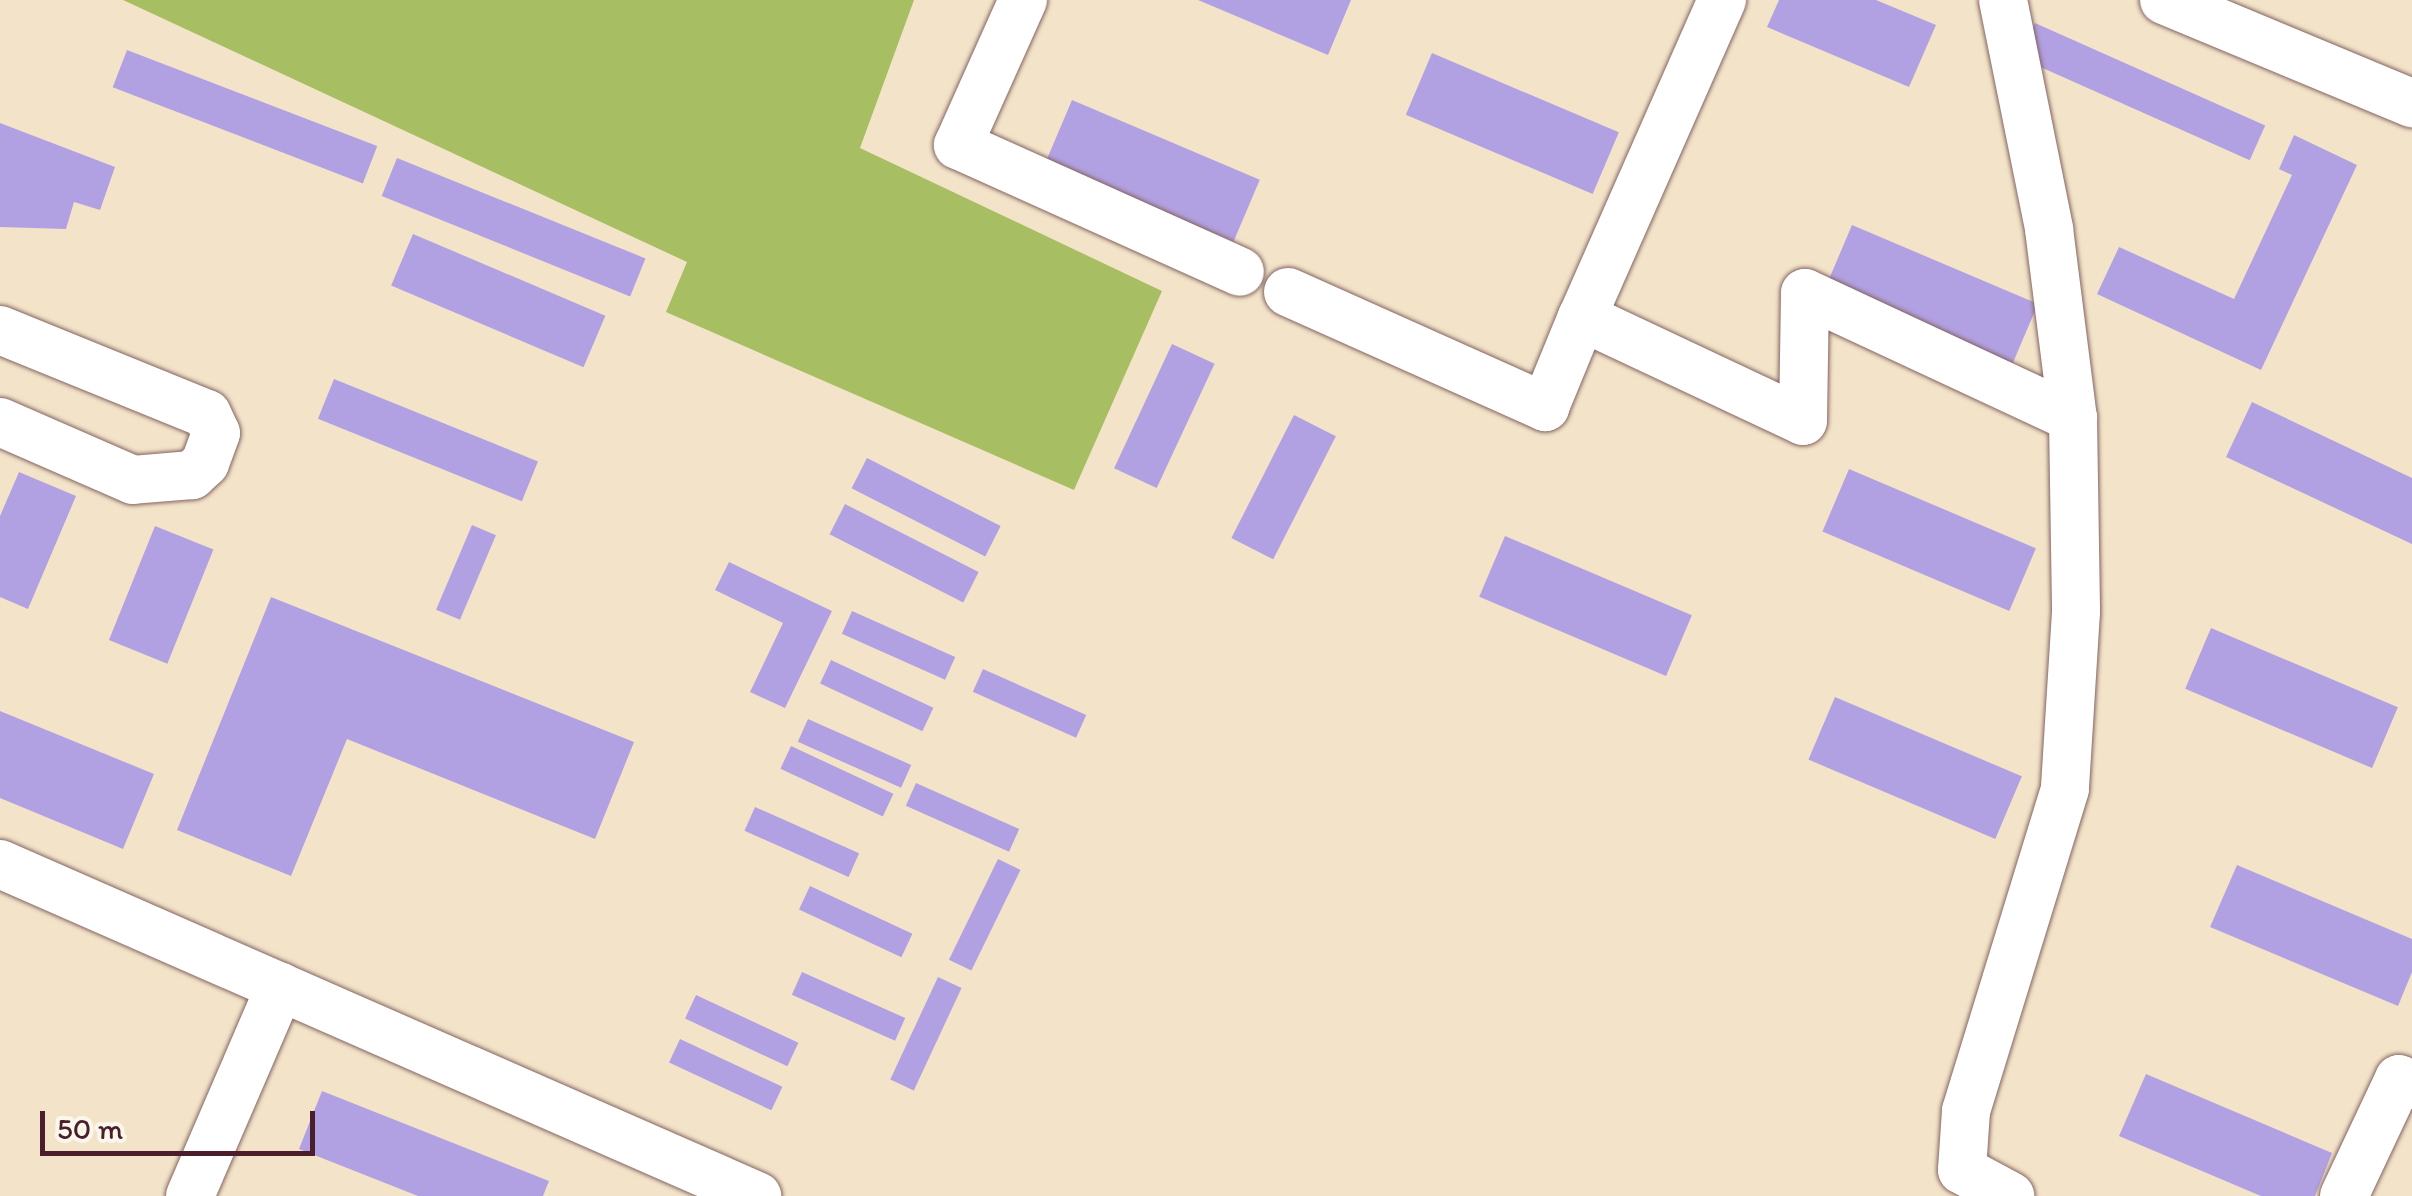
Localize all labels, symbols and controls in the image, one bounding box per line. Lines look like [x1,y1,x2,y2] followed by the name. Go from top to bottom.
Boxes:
[45,1091,320,1153] scale bar
[57,1110,123,1147] text: 50 m

